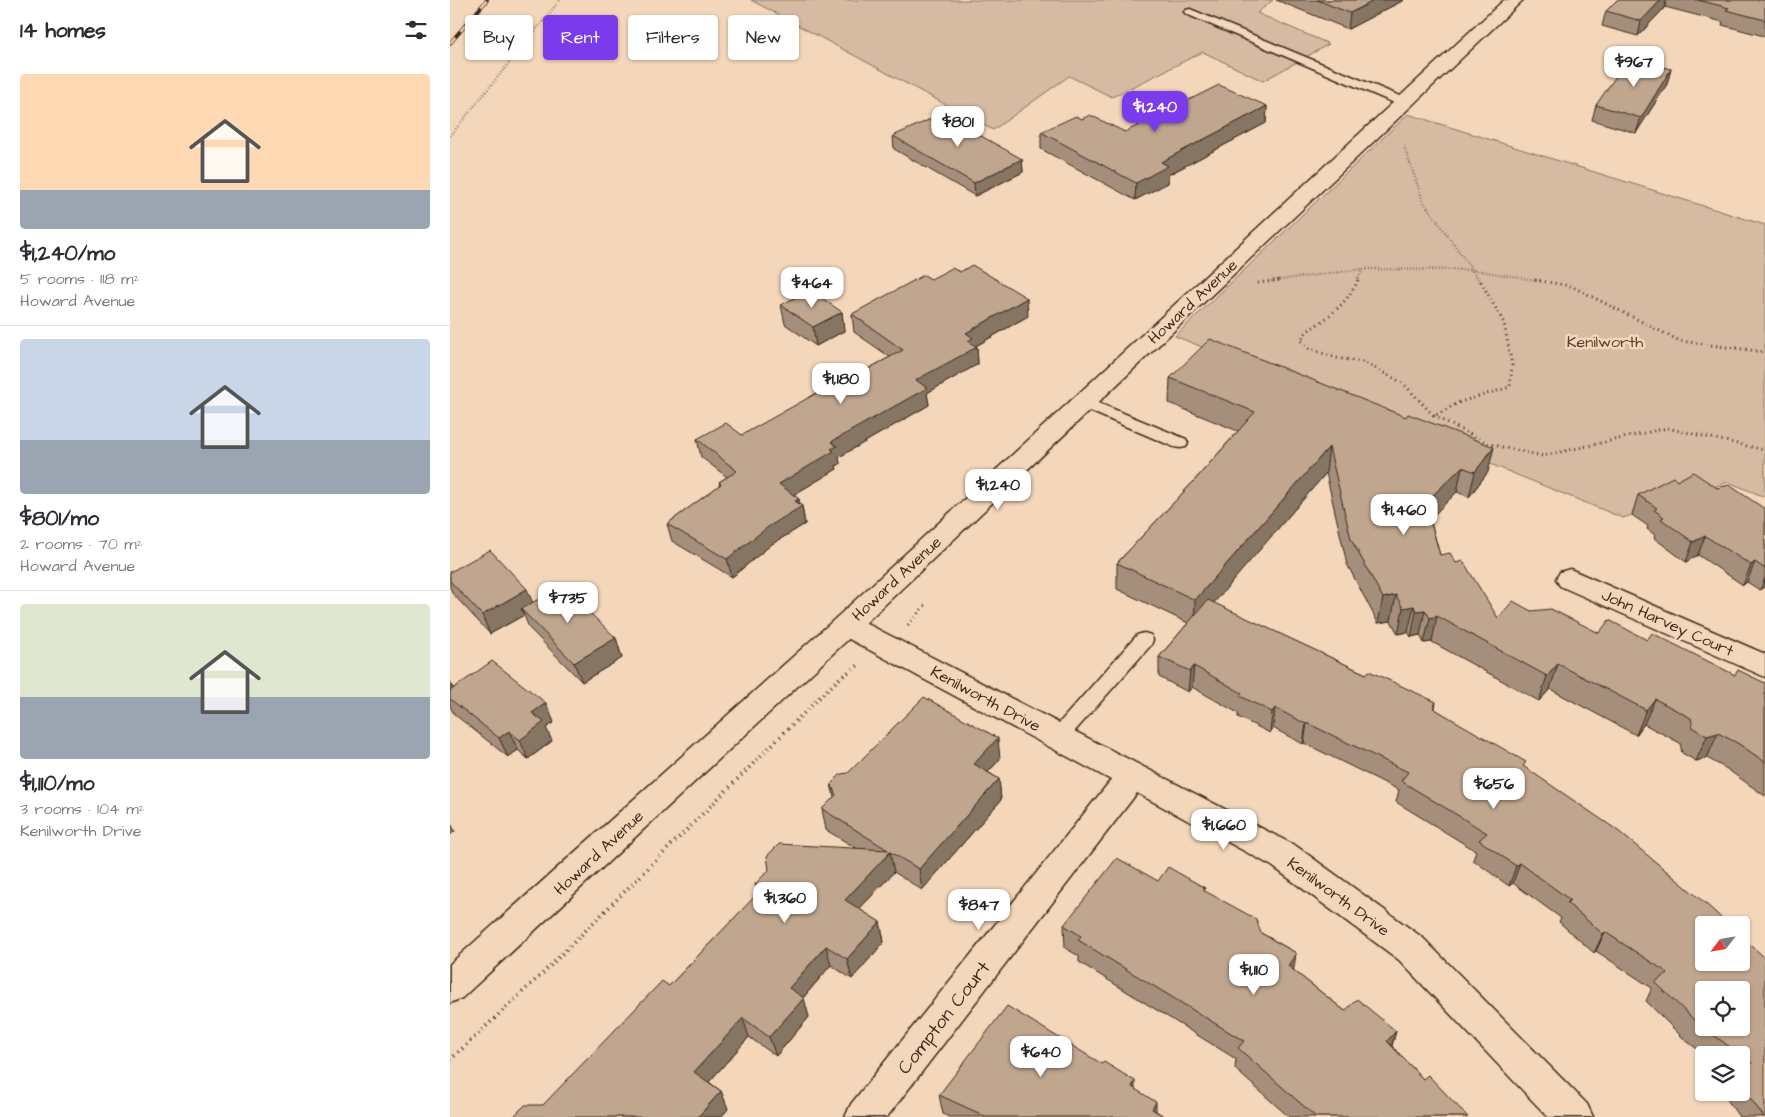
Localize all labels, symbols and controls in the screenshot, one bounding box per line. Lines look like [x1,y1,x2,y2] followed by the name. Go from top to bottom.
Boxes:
[465,15,533,60] chip: Buy
[543,15,618,60] chip: Rent
[628,15,718,60] chip: Filters
[728,15,799,60] chip: New
[20,16,106,45] text: 14 homes
[402,16,430,44] icon: filters
[1604,46,1664,88] pin: $967
[1615,51,1653,73] text: $967
[1114,90,1196,133] pin: $1,240
[1133,96,1177,118] text: $1,240
[180,106,270,196] icon: home
[928,106,988,148] pin: $801
[942,111,974,133] text: $801
[20,239,115,268] text: $1,240/mo
[1143,254,1243,349] street label: Howard Avenue
[782,266,842,309] pin: $464
[20,268,139,290] text: 5 rooms · 118 m²
[792,272,832,294] text: $464
[20,290,135,312] text: Howard Avenue
[1567,331,1643,353] park label: Kenilworth
[800,362,882,405] pin: $1,180
[823,368,859,390] text: $1,180
[180,372,270,462] icon: home
[957,468,1039,511] pin: $1,240
[976,474,1020,496] text: $1,240
[1363,494,1445,536] pin: $1,460
[1382,499,1426,521] text: $1,460
[20,504,99,533] text: $801/mo
[847,531,947,626] street label: Howard Avenue
[20,533,143,555] text: 2 rooms · 70 m²
[20,555,135,577] text: Howard Avenue
[538,582,598,624] pin: $735
[1598,584,1738,663] street label: John Harvey Court
[549,587,587,609] text: $735
[180,637,270,727] icon: home
[927,661,1045,737] street label: Kenilworth Drive
[1464,768,1524,810] pin: $656
[20,769,94,798] text: $1,110/mo
[1474,773,1514,795] text: $656
[20,798,145,820] text: 3 rooms · 104 m²
[549,805,649,900] street label: Howard Avenue
[1183,808,1265,851] pin: $1,660
[1202,814,1246,836] text: $1,660
[20,820,141,842] text: Kenilworth Drive
[1283,852,1394,942] street label: Kenilworth Drive
[744,882,826,924] pin: $1,360
[764,887,806,909] text: $1,360
[949,888,1009,931] pin: $847
[959,894,999,916] text: $847
[1695,916,1750,971] north arrow
[1695,916,1750,1101] map controls
[1213,954,1295,996] pin: $1,110
[891,955,997,1080] street label: Compton Court
[1240,959,1268,981] text: $1,110
[1695,981,1750,1036] button: locate
[1011,1036,1071,1078] pin: $640
[1021,1041,1061,1063] text: $640
[1695,1046,1750,1101] button: layers

